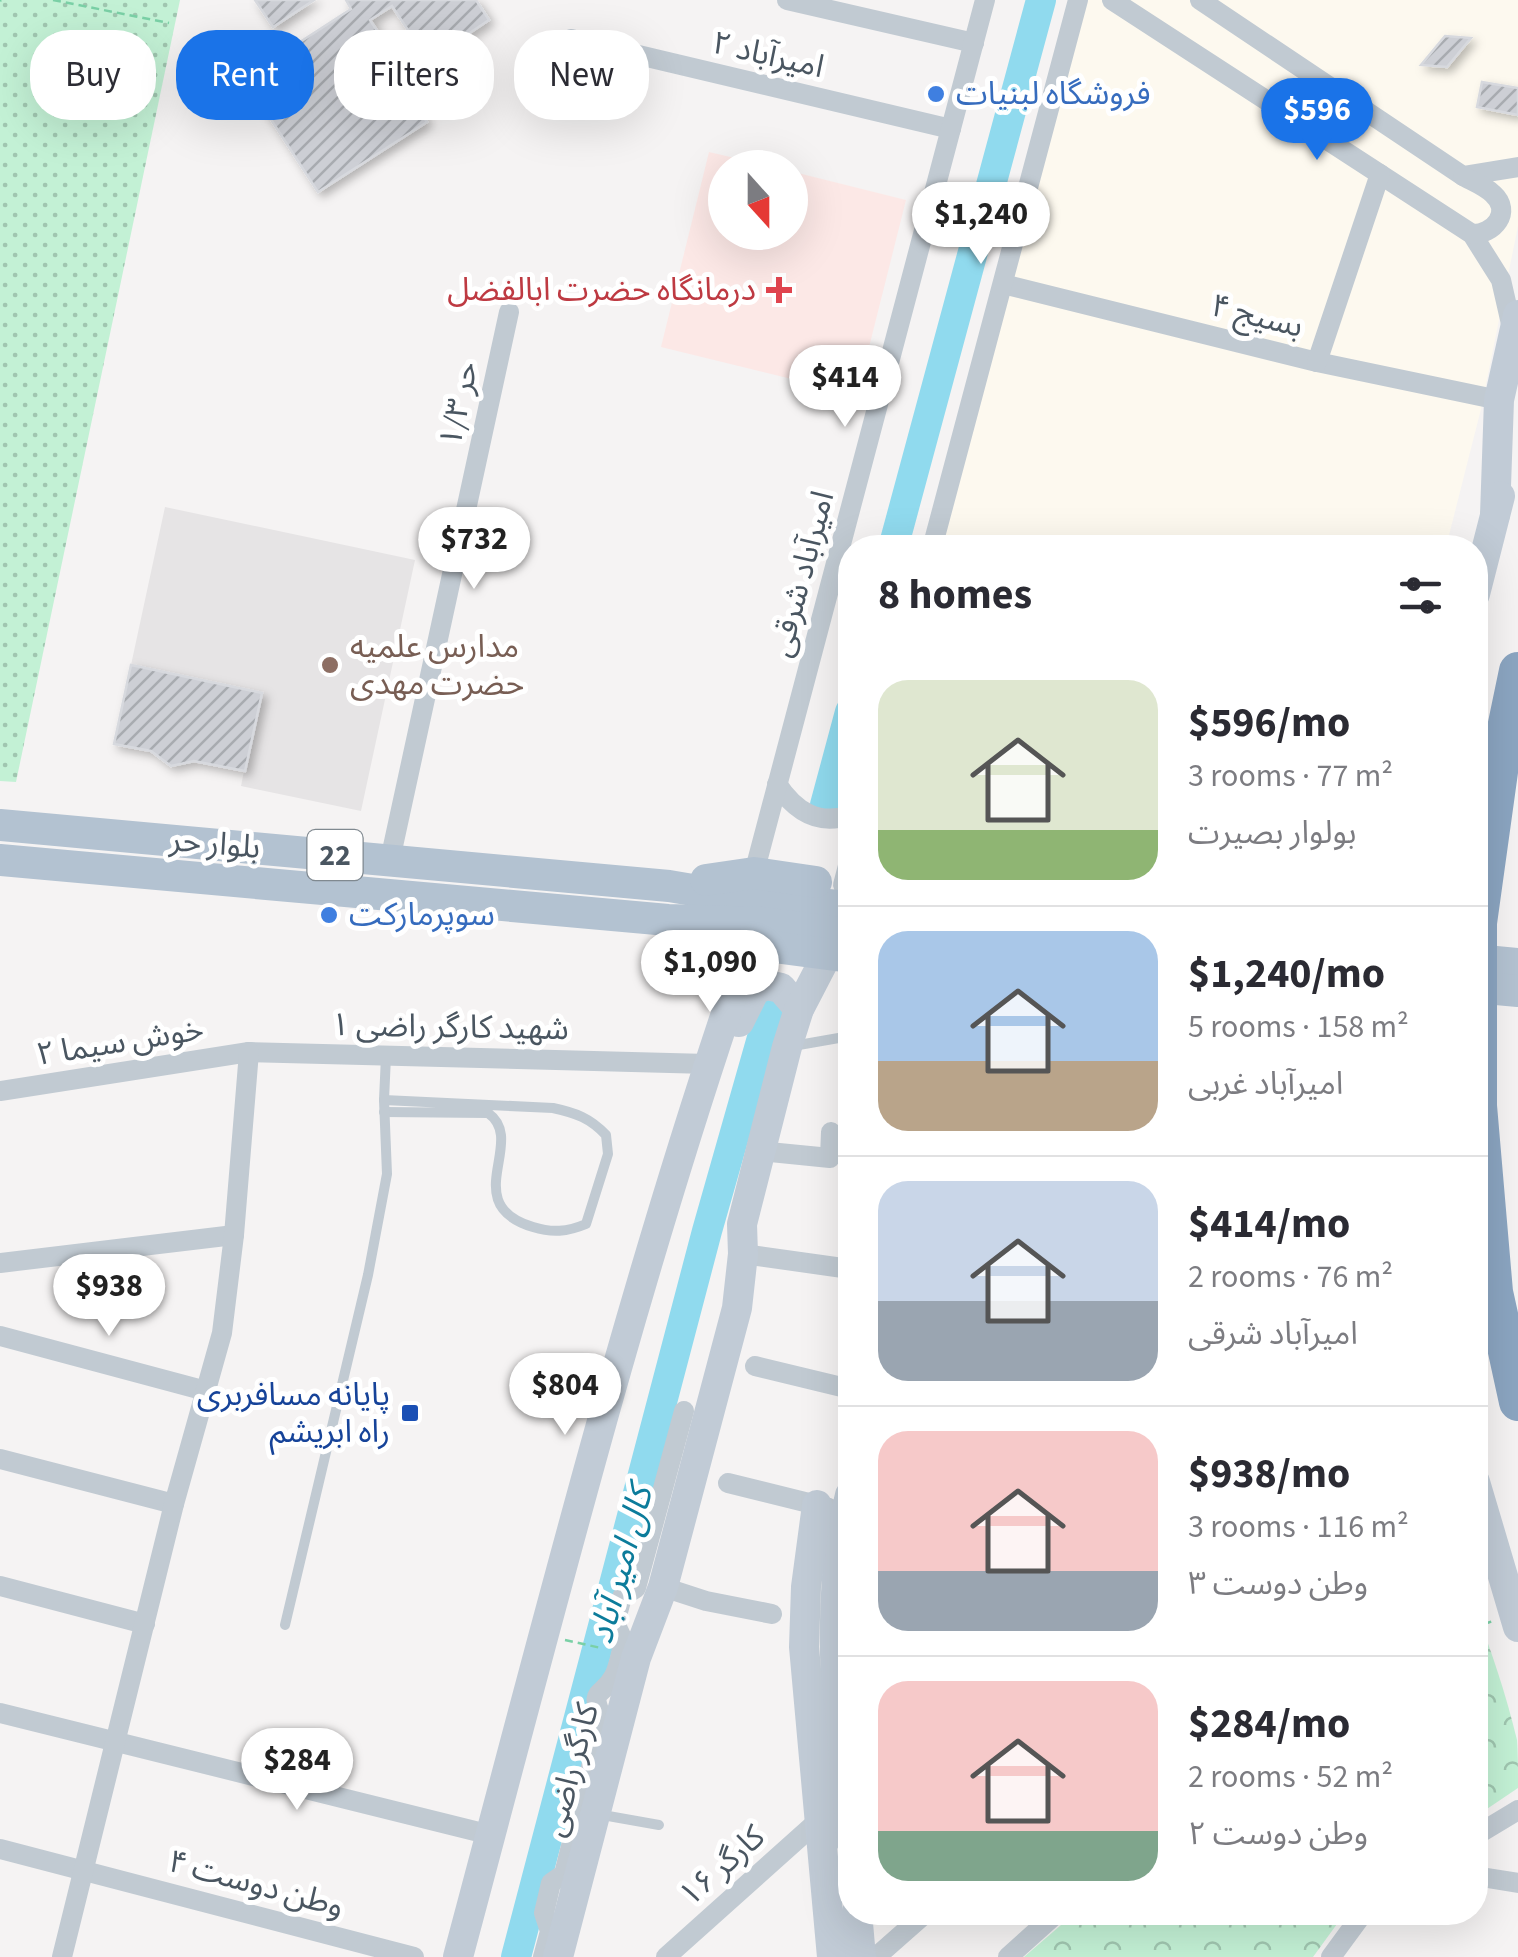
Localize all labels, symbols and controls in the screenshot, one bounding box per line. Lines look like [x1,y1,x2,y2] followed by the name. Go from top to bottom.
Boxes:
[707,20,829,90] street label: امیرآباد ۲
[30,30,156,120] chip: Buy
[176,30,314,120] chip: Rent
[334,30,494,120] chip: Filters
[514,30,649,120] chip: New
[956,71,1151,117] place label: فروشگاه لبنیات
[1258,78,1376,163] pin: $596
[925,83,947,105] marker: فروشگاه لبنیات
[1283,87,1351,133] text: $596
[708,150,808,250] north arrow
[708,150,808,250] map controls
[900,182,1062,267] pin: $1,240
[934,191,1028,237] text: $1,240
[447,267,756,313] place label: درمانگاه حضرت ابالفضل
[766,277,792,303] marker: درمانگاه حضرت ابالفضل
[1206,282,1308,350] street label: بسیج ۴
[786,345,904,430] pin: $414
[811,354,879,400] text: $414
[428,357,490,451] street label: حر ۱/۳
[758,486,846,662] street label: امیرآباد شرقی
[415,507,533,592] pin: $732
[440,516,508,562] text: $732
[878,565,1032,625] text: 8 homes
[1393,568,1448,623] icon: filters
[350,624,524,707] place label: مدارس علمیه حضرت مهدی
[319,654,341,676] marker: مدارس علمیه حضرت مهدی
[1188,693,1350,753] text: $596/mo
[958,720,1078,840] icon: home
[1188,753,1393,799] text: 3 rooms · 77 m²
[1188,810,1356,856] text: بولوار بصیرت
[167,817,262,871] street label: بلوار حر
[308,830,362,880] road number: 22
[349,892,495,938] place label: سوپرمارکت
[318,904,340,926] marker: سوپرمارکت
[629,930,791,1015] pin: $1,090
[663,939,757,985] text: $1,090
[1188,944,1385,1004] text: $1,240/mo
[958,971,1078,1091] icon: home
[331,1002,569,1052] street label: شهید کارگر راضی ۱
[1188,1004,1409,1050] text: 5 rooms · 158 m²
[33,1006,207,1078] street label: خوش سیما ۲
[1188,1061,1343,1107] text: امیرآباد غربی
[1188,1194,1350,1254] text: $414/mo
[958,1221,1078,1341] icon: home
[50,1254,168,1339] pin: $938
[1188,1254,1393,1300] text: 2 rooms · 76 m²
[75,1263,143,1309] text: $938
[1188,1311,1358,1357] text: امیرآباد شرقی
[506,1353,624,1438] pin: $804
[531,1362,599,1408] text: $804
[197,1372,390,1455] place label: پایانه مسافربری راه ابریشم
[399,1402,421,1424] marker: پایانه مسافربری راه ابریشم
[1188,1444,1350,1504] text: $938/mo
[958,1471,1078,1591] icon: home
[576,1474,668,1649] water label: کال امیر آباد
[1188,1504,1409,1550] text: 3 rooms · 116 m²
[1188,1561,1368,1607] text: وطن دوست ۳
[1188,1694,1350,1754] text: $284/mo
[531,1697,611,1842] street label: کارگر راضی
[958,1721,1078,1841] icon: home
[238,1728,356,1813] pin: $284
[263,1737,331,1783] text: $284
[1188,1754,1393,1800] text: 2 rooms · 52 m²
[1188,1811,1368,1857] text: وطن دوست ۲
[669,1814,776,1917] street label: کارگر ۱۶
[163,1838,349,1930] street label: وطن دوست ۴

